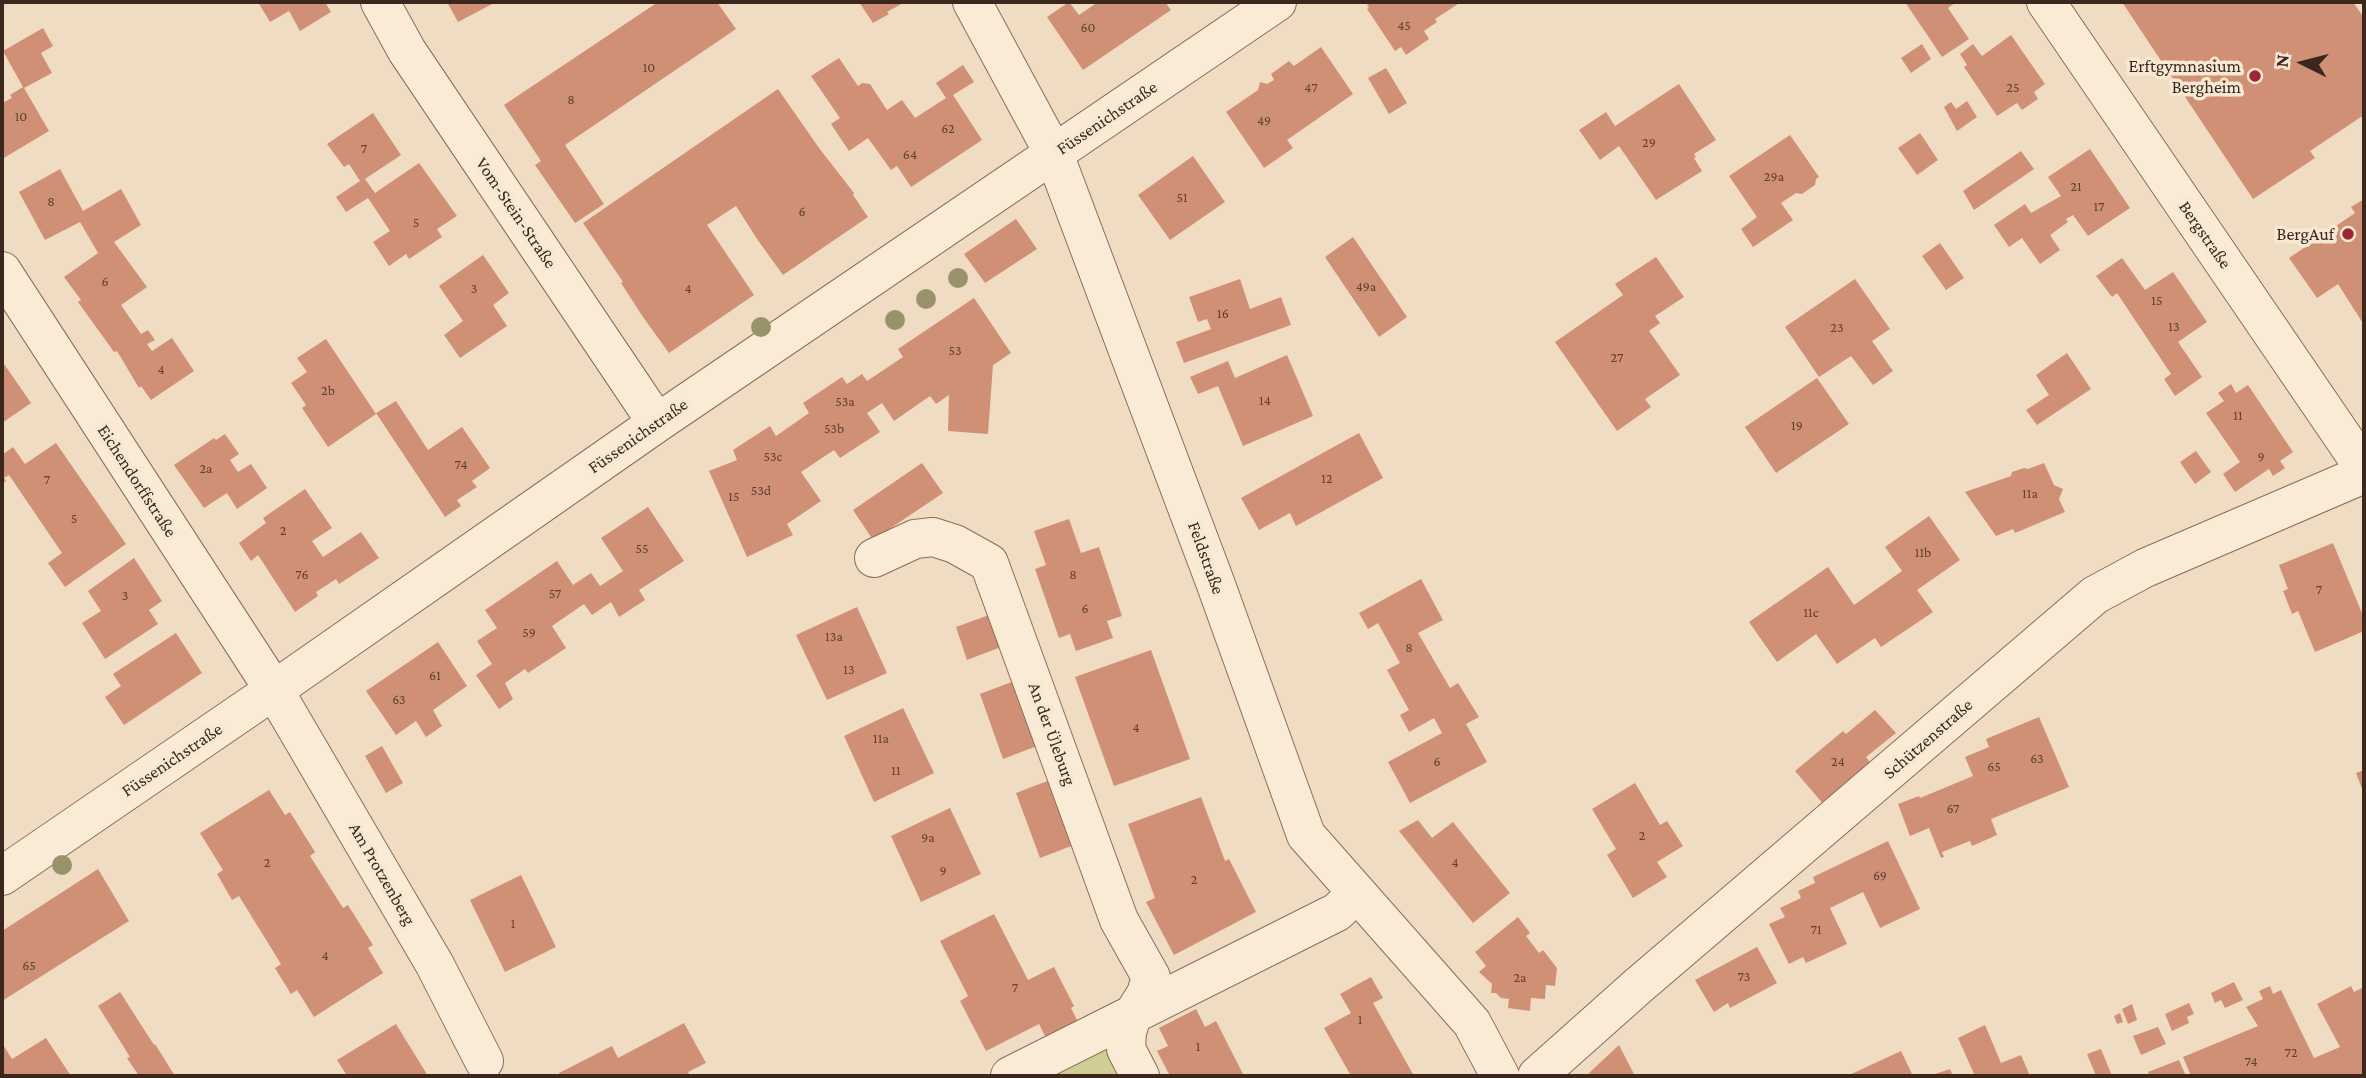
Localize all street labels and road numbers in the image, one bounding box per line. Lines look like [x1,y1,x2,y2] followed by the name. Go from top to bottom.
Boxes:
[1052,76,1162,160] street label: Füssenichstraße
[471,153,561,273] street label: Vom-Stein-Straße
[2174,197,2236,273] street label: Bergstraße
[584,394,692,478] street label: Füssenichstraße
[93,421,181,541] street label: Eichendorffstraße
[1183,519,1229,597] street label: Feldstraße
[1023,679,1081,789] street label: An der Üleburg
[1879,694,1977,784] street label: Schützenstraße
[117,718,227,802] street label: Füssenichstraße
[344,819,420,929] street label: Am Protzenberg

